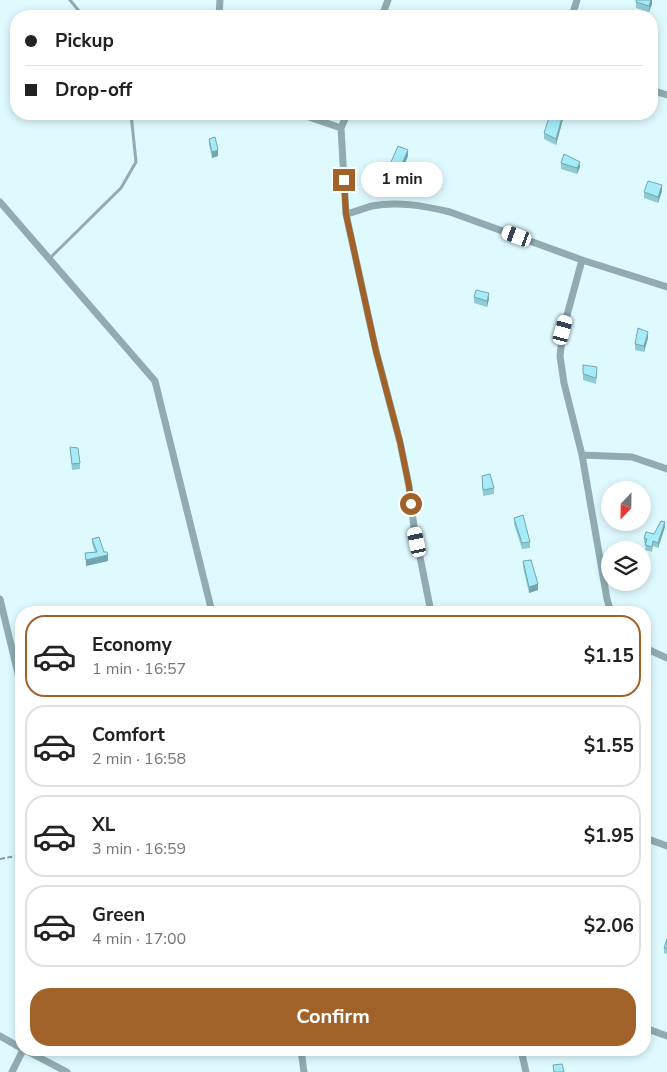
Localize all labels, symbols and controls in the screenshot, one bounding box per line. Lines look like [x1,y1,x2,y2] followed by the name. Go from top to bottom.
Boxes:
[55,28,114,54] text: Pickup
[55,77,132,103] text: Drop-off
[362,162,444,198] callout: 1 min
[381,168,423,190] text: 1 min
[333,169,355,191] route end
[500,224,533,248] car
[551,314,574,346] car
[601,481,651,531] north arrow
[601,481,651,591] map controls
[400,493,422,515] route start
[406,526,427,558] car
[601,541,651,591] button: layers
[92,632,172,658] text: Economy
[32,634,77,679] icon: car
[584,643,634,669] text: $1.15
[92,658,186,680] text: 1 min · 16:57
[92,722,165,748] text: Comfort
[32,724,77,769] icon: car
[584,733,634,759] text: $1.55
[92,748,186,770] text: 2 min · 16:58
[92,812,115,838] text: XL
[32,814,77,859] icon: car
[584,823,634,849] text: $1.95
[92,838,186,860] text: 3 min · 16:59
[92,902,145,928] text: Green
[32,904,77,949] icon: car
[584,913,634,939] text: $2.06
[92,928,186,950] text: 4 min · 17:00
[30,988,636,1046] button: Confirm

